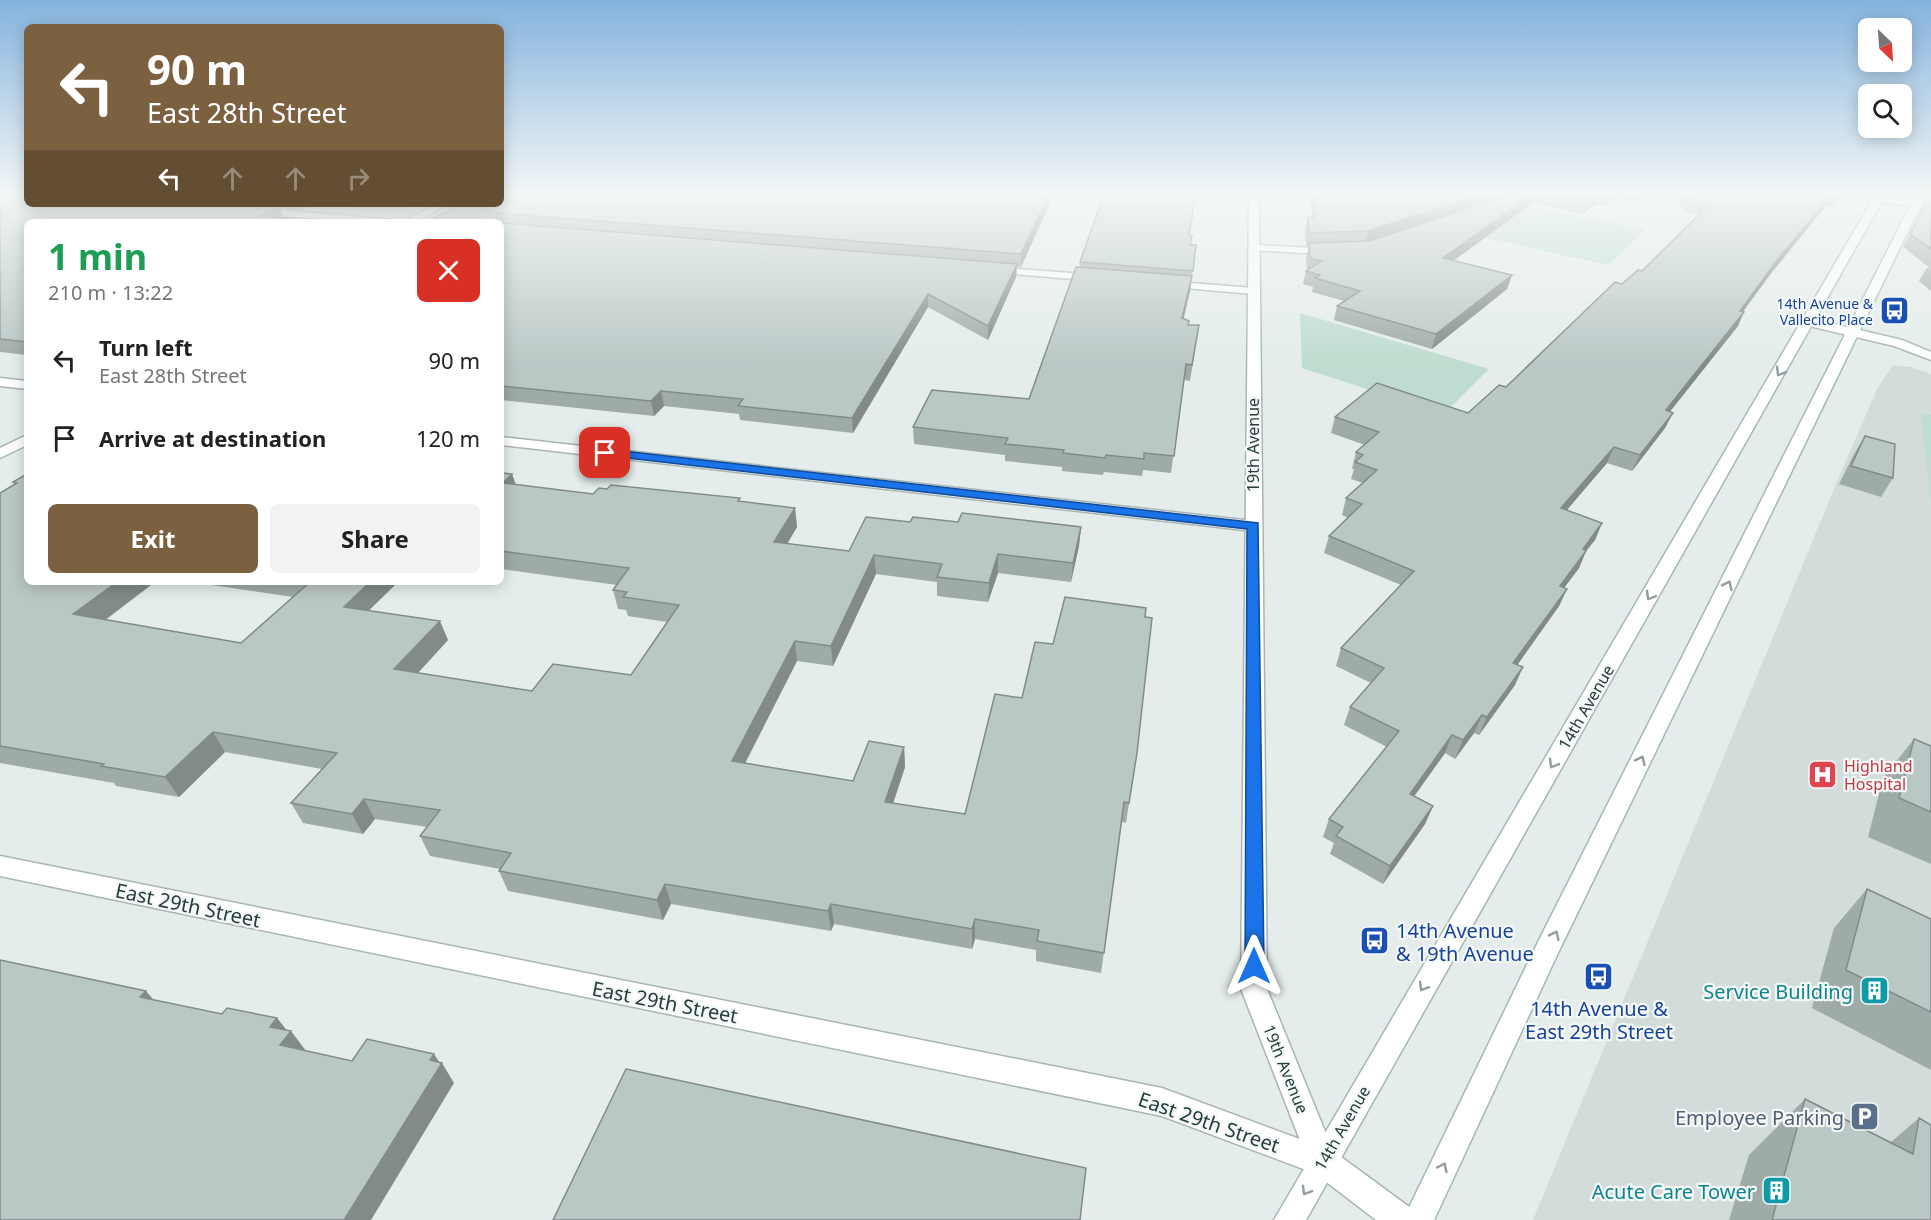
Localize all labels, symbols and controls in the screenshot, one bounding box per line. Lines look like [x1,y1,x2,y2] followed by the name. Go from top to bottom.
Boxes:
[1858,18,1912,72] north arrow
[1858,18,1912,138] map controls
[147,40,247,97] text: 90 m
[48,48,126,126] icon: left
[1858,84,1912,138] button: search
[147,94,347,131] text: East 28th Street
[153,162,186,195] icon: left
[216,162,249,195] icon: ahead
[279,162,312,195] icon: ahead
[342,162,375,195] icon: right
[48,232,147,281] text: 1 min
[417,239,480,302] button: close
[48,279,173,306] text: 210 m · 13:22
[1777,294,1874,329] place label: 14th Avenue & Vallecito Place
[1878,295,1910,327] bus stop icon: 14th Avenue & Vallecito Place
[99,332,193,362] text: Turn left
[48,344,81,377] icon: left
[429,345,480,375] text: 90 m
[99,362,247,389] text: East 28th Street
[1776,366,1787,376] one-way arrow
[1242,398,1264,492] street label: 19th Avenue
[48,422,81,455] icon: arrive
[99,423,326,453] text: Arrive at destination
[416,423,480,453] text: 120 m
[579,427,630,478] pin
[588,436,621,469] icon: arrive
[48,504,258,573] button: Exit
[270,504,480,573] button: Share
[1721,581,1732,592] one-way arrow
[1646,590,1658,600] one-way arrow
[1553,661,1619,753] street label: 14th Avenue
[1634,755,1646,766] one-way arrow
[1844,755,1913,795] place label: Highland Hospital
[1548,758,1560,768] one-way arrow
[1807,759,1839,791] hospital icon: Highland Hospital
[113,876,263,934] street label: East 29th Street
[1396,917,1534,967] place label: 14th Avenue & 19th Avenue
[1359,925,1391,957] bus stop icon: 14th Avenue & 19th Avenue
[1547,930,1559,941] one-way arrow
[1222,934,1286,998] position arrow
[1583,961,1615,993] bus stop icon: 14th Avenue & East 29th Street
[590,975,740,1029] street label: East 29th Street
[1858,975,1890,1007] building icon: Service Building
[1703,978,1853,1005] place label: Service Building
[1419,981,1430,991] one-way arrow
[1525,995,1673,1045] place label: 14th Avenue & East 29th Street
[1258,1021,1314,1117] street label: 19th Avenue
[1309,1082,1375,1174] street label: 14th Avenue
[1135,1085,1283,1159] street label: East 29th Street
[1849,1101,1881,1133] parking icon: Employee Parking
[1675,1104,1844,1131] place label: Employee Parking
[1435,1163,1447,1174] one-way arrow
[1760,1175,1792,1207] building icon: Acute Care Tower
[1592,1178,1755,1205] place label: Acute Care Tower
[1301,1185,1313,1195] one-way arrow

